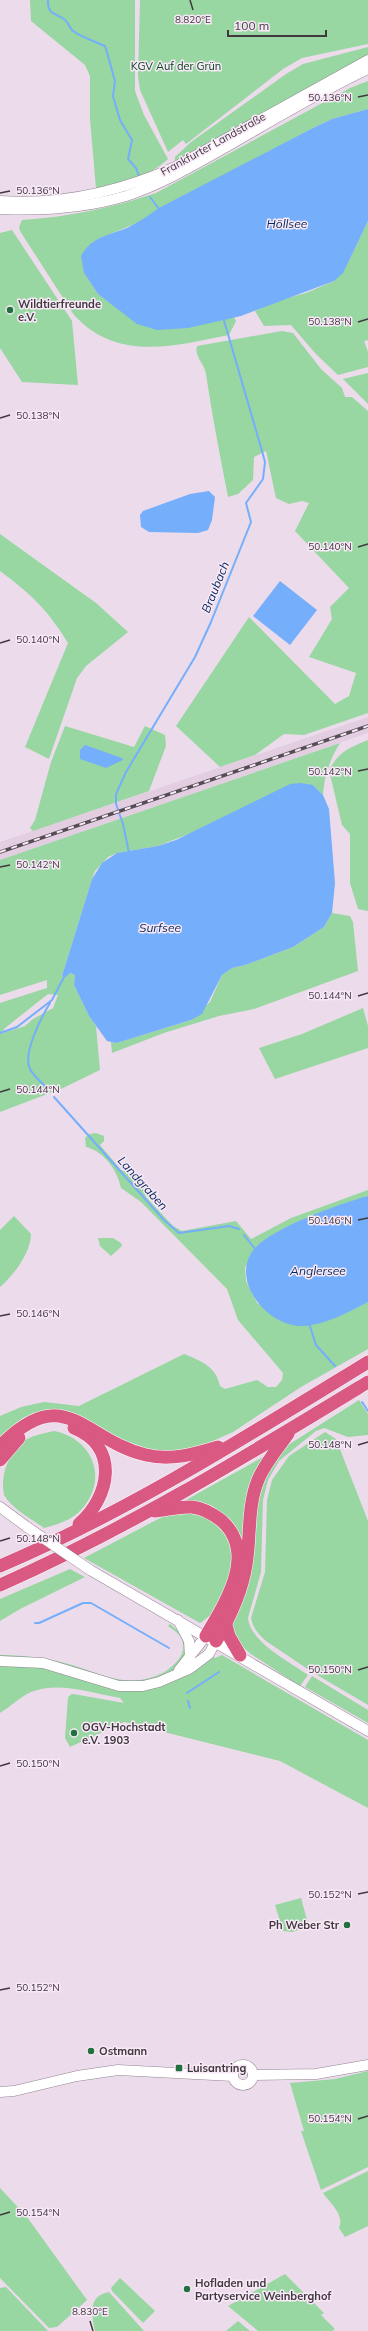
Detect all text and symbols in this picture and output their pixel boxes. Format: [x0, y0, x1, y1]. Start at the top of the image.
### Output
scale bar [228, 12, 326, 38]
text: 8.820°E [175, 13, 211, 26]
text: 100 m [234, 18, 269, 33]
park label: KGV Auf der Grün [131, 59, 221, 73]
text: 50.136°N [308, 91, 352, 104]
street label: Frankfurter Landstraße [158, 109, 268, 179]
text: 50.136°N [16, 184, 60, 197]
water label: Höllsee [267, 216, 308, 231]
place label: Wildtierfreunde e.V. [18, 297, 101, 324]
marker: Wildtierfreunde e.V. [5, 305, 15, 315]
text: 50.138°N [308, 315, 352, 328]
text: 50.138°N [16, 409, 60, 422]
text: 50.140°N [308, 540, 352, 553]
water label: Braubach [198, 559, 232, 615]
text: 50.140°N [16, 633, 60, 646]
text: 50.142°N [308, 765, 352, 778]
text: 50.142°N [16, 858, 60, 871]
water label: Surfsee [139, 920, 182, 935]
text: 50.144°N [308, 989, 352, 1002]
text: 50.144°N [16, 1083, 60, 1096]
water label: Landgraben [115, 1153, 171, 1213]
text: 50.146°N [308, 1214, 352, 1227]
water label: Anglersee [289, 1263, 346, 1278]
text: 50.146°N [16, 1307, 60, 1320]
text: 50.148°N [308, 1438, 352, 1451]
text: 50.148°N [16, 1532, 60, 1545]
text: 50.150°N [308, 1663, 352, 1676]
place label: OGV-Hochstadt e.V. 1903 [82, 1720, 166, 1747]
marker: OGV-Hochstadt e.V. 1903 [69, 1728, 79, 1738]
text: 50.150°N [16, 1757, 60, 1770]
text: 50.152°N [308, 1888, 352, 1901]
place label: Ph Weber Str [269, 1918, 340, 1932]
marker: Ph Weber Str [342, 1920, 352, 1930]
text: 50.152°N [16, 1981, 60, 1994]
place label: Ostmann [99, 2044, 147, 2058]
marker: Ostmann [86, 2046, 96, 2056]
place label: Luisantring [187, 2061, 246, 2075]
marker: Luisantring [174, 2063, 184, 2073]
text: 50.154°N [308, 2112, 352, 2125]
text: 50.154°N [16, 2206, 60, 2219]
place label: Hofladen und Partyservice Weinberghof [195, 2276, 332, 2303]
marker: Hofladen und Partyservice Weinberghof [182, 2284, 192, 2294]
text: 8.830°E [72, 2305, 108, 2318]

